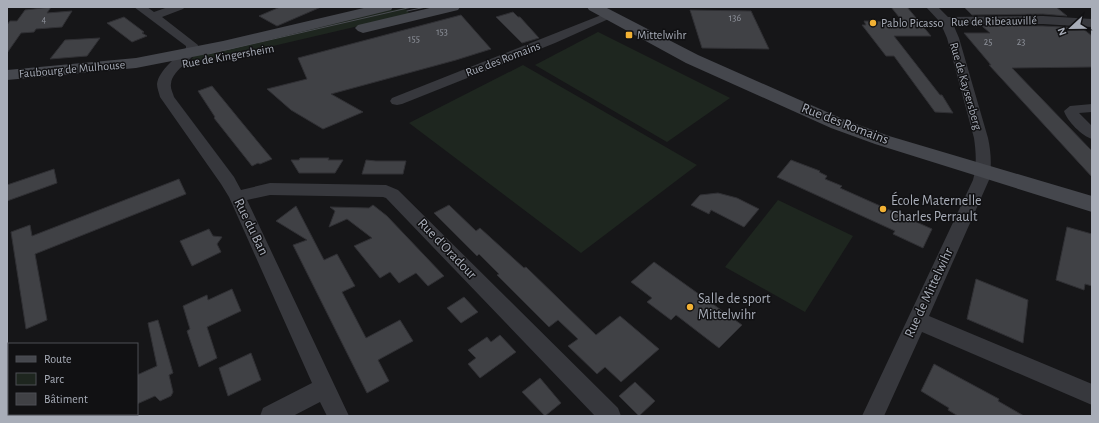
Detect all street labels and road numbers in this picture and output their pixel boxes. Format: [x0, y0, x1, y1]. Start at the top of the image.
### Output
street label: Rue de Ribeauvillé [951, 14, 1037, 28]
street label: Rue des Romains [464, 39, 542, 79]
street label: Rue de Kaysersberg [947, 41, 984, 132]
street label: Rue de Kingersheim [181, 42, 275, 70]
street label: Faubourg de Mulhouse [18, 58, 126, 80]
street label: Rue des Romains [800, 101, 890, 147]
street label: Rue du Ban [231, 196, 271, 258]
street label: Rue d'Oradour [415, 216, 479, 282]
street label: Rue de Mittelwihr [902, 246, 956, 340]

